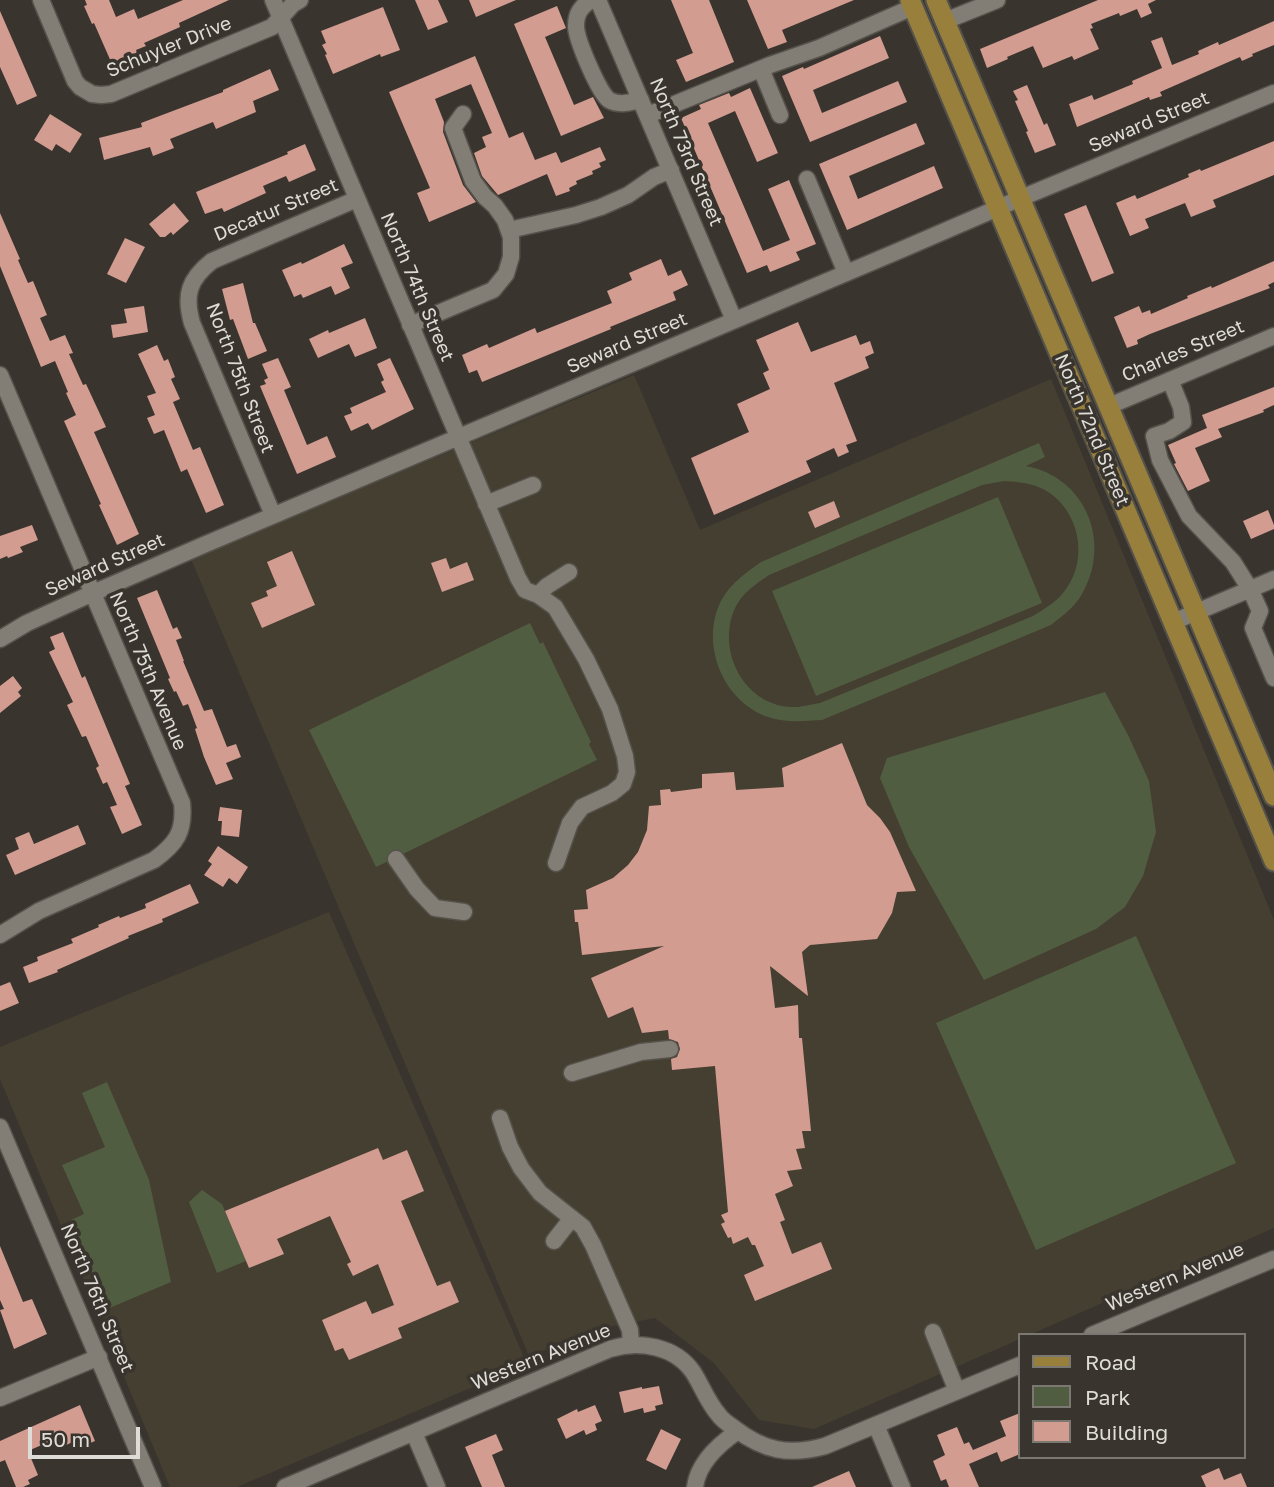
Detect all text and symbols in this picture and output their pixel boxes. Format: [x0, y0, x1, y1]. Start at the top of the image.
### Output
street label: Schuyler Drive [103, 12, 235, 82]
street label: North 73rd Street [644, 74, 728, 230]
street label: Seward Street [1085, 86, 1213, 158]
street label: Decatur Street [210, 174, 342, 246]
street label: North 74th Street [375, 209, 459, 365]
street label: North 75th Street [201, 300, 279, 456]
street label: Seward Street [563, 307, 691, 379]
street label: Charles Street [1118, 315, 1248, 387]
street label: North 72nd Street [1050, 350, 1134, 510]
street label: Seward Street [42, 528, 168, 602]
street label: North 75th Avenue [104, 588, 192, 754]
street label: North 76th Street [55, 1220, 139, 1376]
street label: Western Avenue [1102, 1238, 1248, 1316]
street label: Western Avenue [468, 1319, 614, 1395]
legend [1018, 1333, 1246, 1459]
text: Road [1085, 1349, 1136, 1375]
text: Park [1085, 1384, 1130, 1410]
scale bar [32, 1414, 144, 1458]
text: Building [1085, 1419, 1168, 1445]
text: 50 m [41, 1426, 90, 1452]

